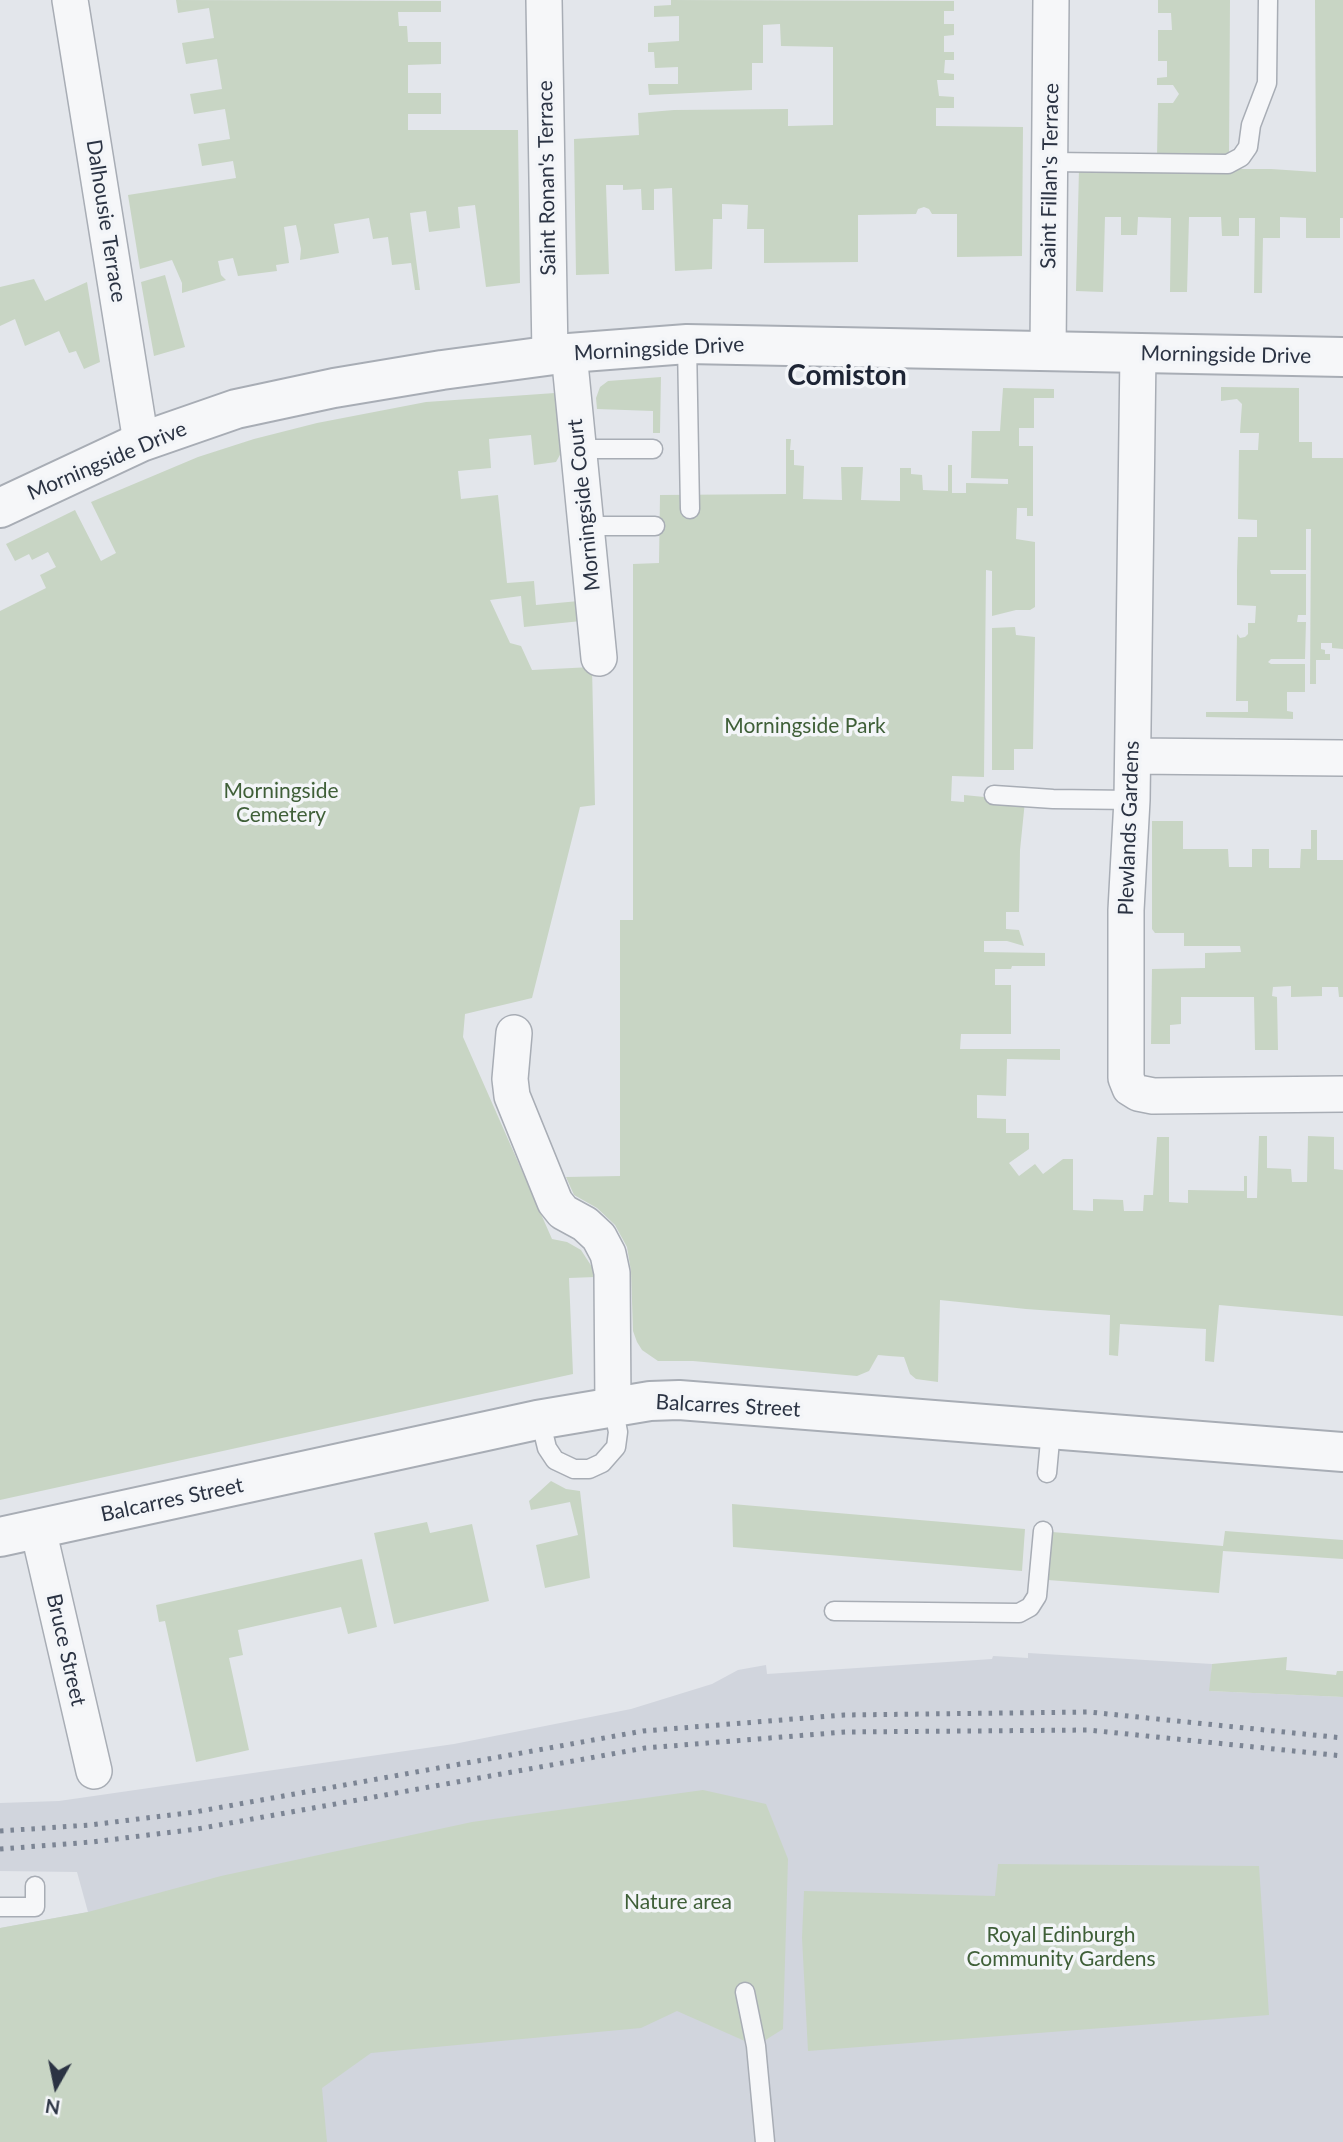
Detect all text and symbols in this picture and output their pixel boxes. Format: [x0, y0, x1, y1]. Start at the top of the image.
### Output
street label: Saint Ronan's Terrace [533, 80, 561, 276]
street label: Saint Fillan's Terrace [1036, 83, 1064, 269]
street label: Dalhousie Terrace [81, 138, 131, 304]
street label: Morningside Drive [573, 332, 745, 366]
street label: Morningside Drive [1141, 341, 1311, 369]
district label: Comiston [787, 359, 907, 393]
street label: Morningside Drive [24, 416, 190, 506]
street label: Morningside Court [562, 418, 606, 592]
park label: Morningside Park [724, 713, 886, 739]
street label: Plewlands Gardens [1113, 740, 1145, 916]
park label: Morningside Cemetery [223, 778, 339, 828]
street label: Balcarres Street [655, 1390, 801, 1422]
street label: Balcarres Street [98, 1473, 246, 1527]
street label: Bruce Street [41, 1591, 91, 1709]
park label: Nature area [624, 1889, 732, 1915]
park label: Royal Edinburgh Community Gardens [966, 1922, 1156, 1972]
north arrow [21, 2051, 91, 2121]
text: N [44, 2095, 62, 2120]

